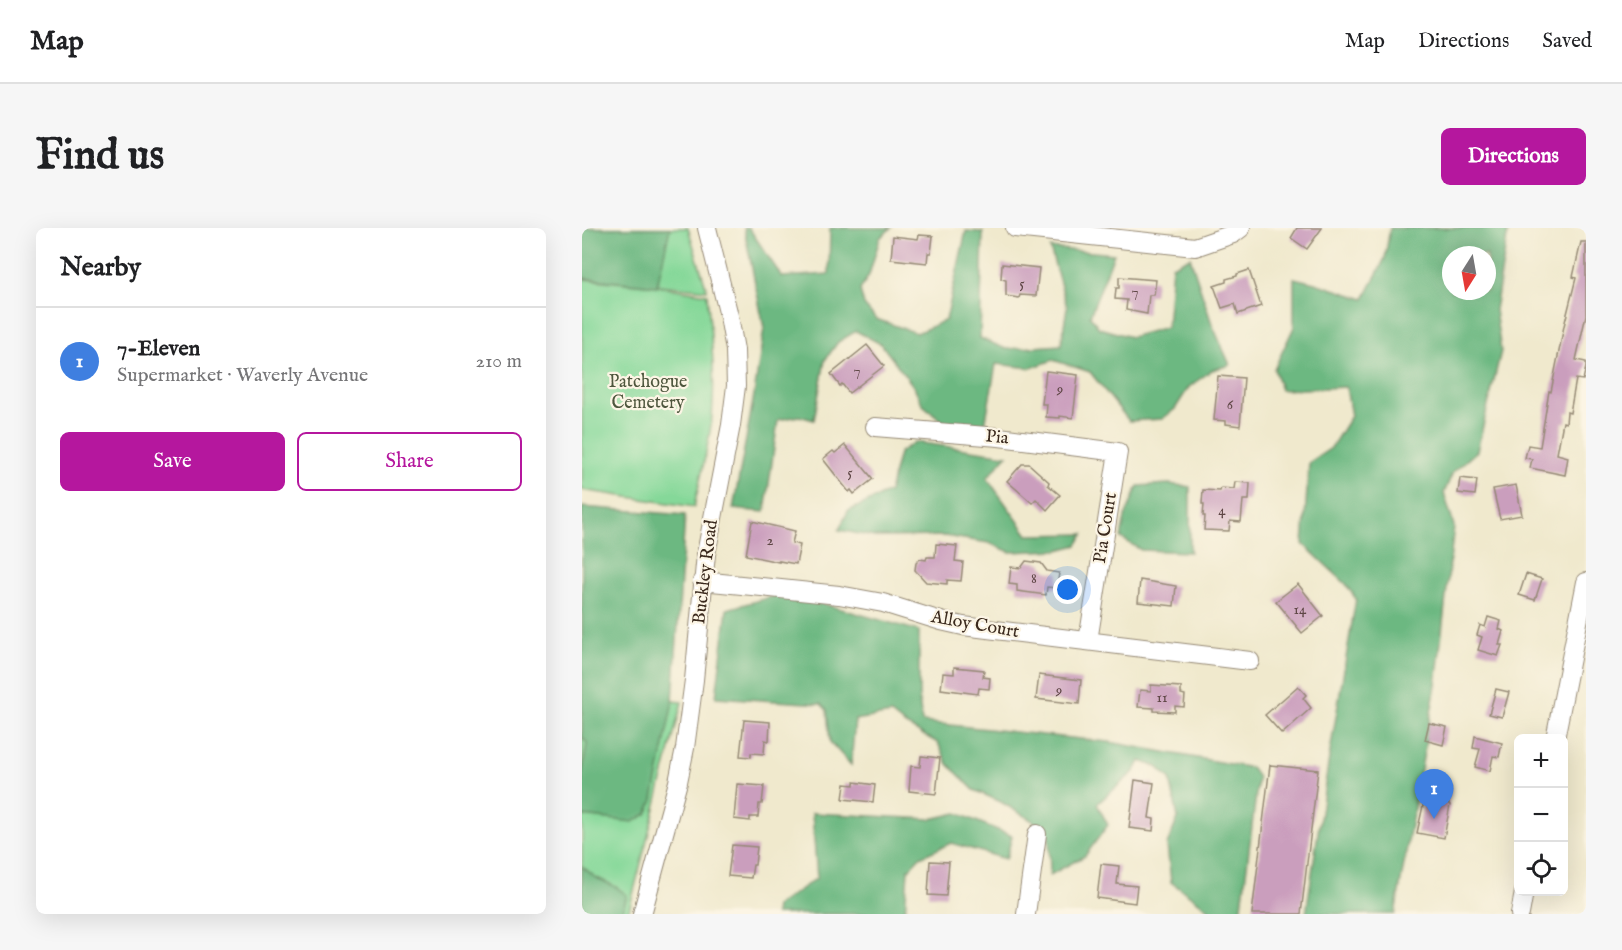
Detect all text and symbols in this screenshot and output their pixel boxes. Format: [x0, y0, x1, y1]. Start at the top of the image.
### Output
text: Map [30, 24, 84, 59]
text: Map [1345, 28, 1385, 55]
text: Directions [1418, 28, 1509, 55]
text: Saved [1542, 28, 1592, 55]
button: Directions [1441, 128, 1586, 185]
text: Find us [36, 130, 164, 183]
north arrow [1442, 246, 1496, 300]
text: Nearby [60, 251, 141, 284]
house number: 5 [1019, 274, 1025, 293]
house number: 7 [1131, 282, 1139, 301]
text: 7-Eleven [117, 335, 200, 363]
text: 1 [76, 349, 83, 374]
text: 210 m [476, 349, 522, 374]
house number: 7 [853, 361, 861, 380]
text: Supermarket · Waverly Avenue [117, 363, 368, 388]
park label: Patchogue Cemetery [609, 371, 687, 415]
house number: 9 [1056, 380, 1063, 399]
house number: 6 [1227, 395, 1234, 414]
street label: Pia [984, 425, 1010, 451]
button: Save [60, 432, 285, 491]
button: Share [297, 432, 522, 491]
house number: 5 [847, 463, 853, 482]
street label: Pia Court [1089, 491, 1123, 565]
house number: 4 [1218, 501, 1226, 520]
street label: Buckley Road [688, 518, 724, 626]
house number: 2 [766, 531, 774, 550]
house number: 8 [1031, 569, 1037, 588]
your location [1053, 575, 1082, 604]
house number: 14 [1294, 600, 1307, 619]
street label: Alloy Court [928, 606, 1021, 644]
house number: 9 [1055, 681, 1062, 700]
house number: 11 [1156, 688, 1168, 707]
map controls [1514, 734, 1568, 896]
button: + [1514, 734, 1568, 788]
pin: 1 [1414, 770, 1454, 819]
button: − [1514, 788, 1568, 842]
button: locate [1514, 842, 1568, 896]

